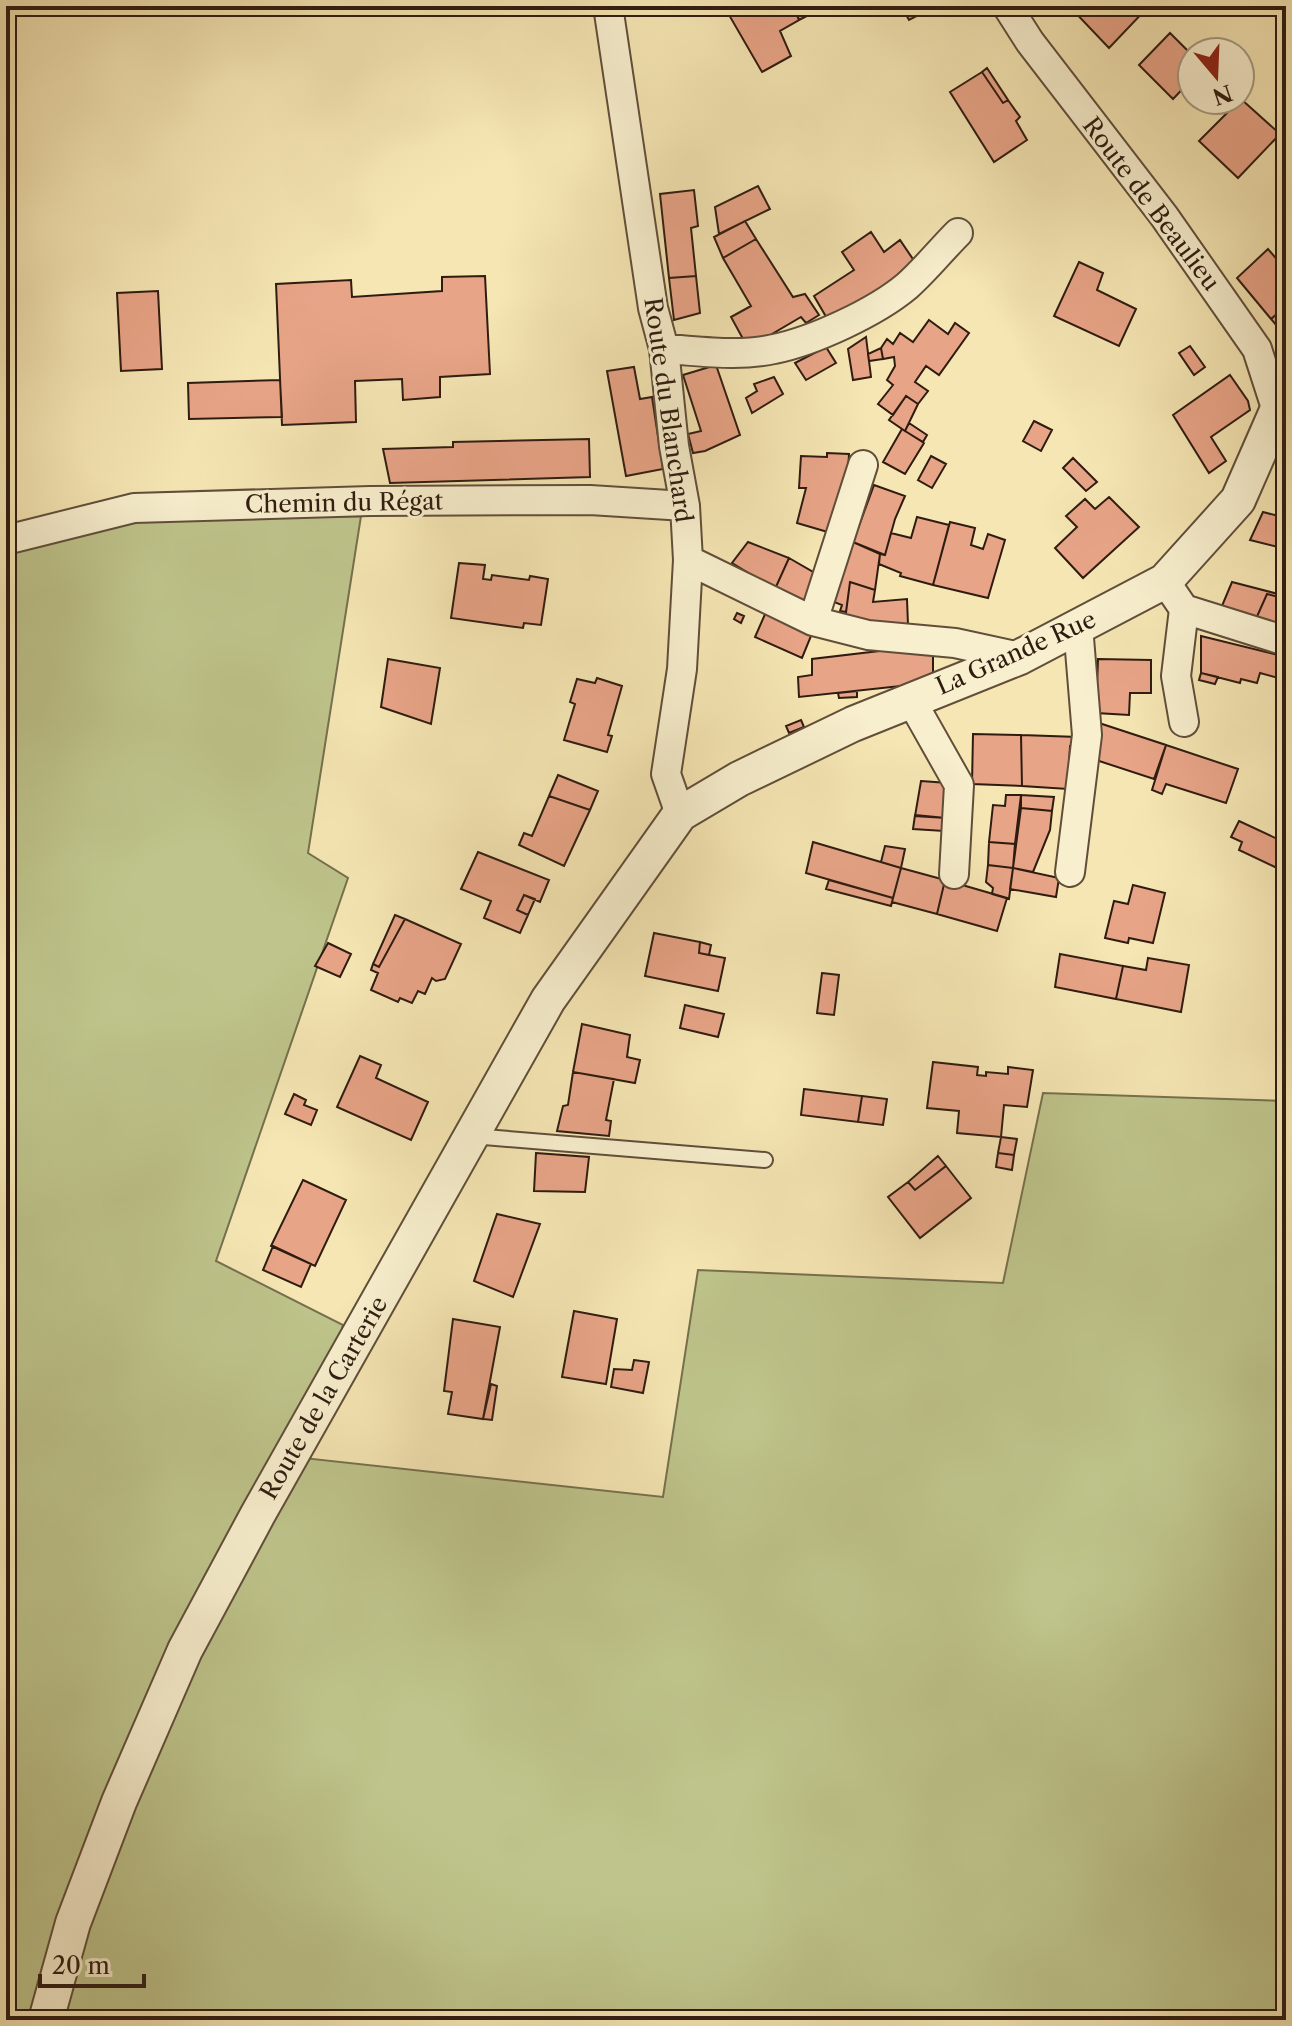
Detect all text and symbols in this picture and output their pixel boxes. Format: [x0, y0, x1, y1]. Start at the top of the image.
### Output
north arrow [1176, 36, 1256, 116]
text: N [1209, 79, 1236, 110]
street label: Route de Beaulieu [1077, 111, 1226, 296]
street label: Route du Blanchard [638, 295, 699, 525]
street label: Chemin du Régat [245, 486, 444, 519]
street label: La Grande Rue [931, 604, 1100, 701]
street label: Route de la Carterie [254, 1291, 394, 1504]
scale bar [40, 1938, 144, 1988]
text: 20 m [52, 1951, 110, 1980]

